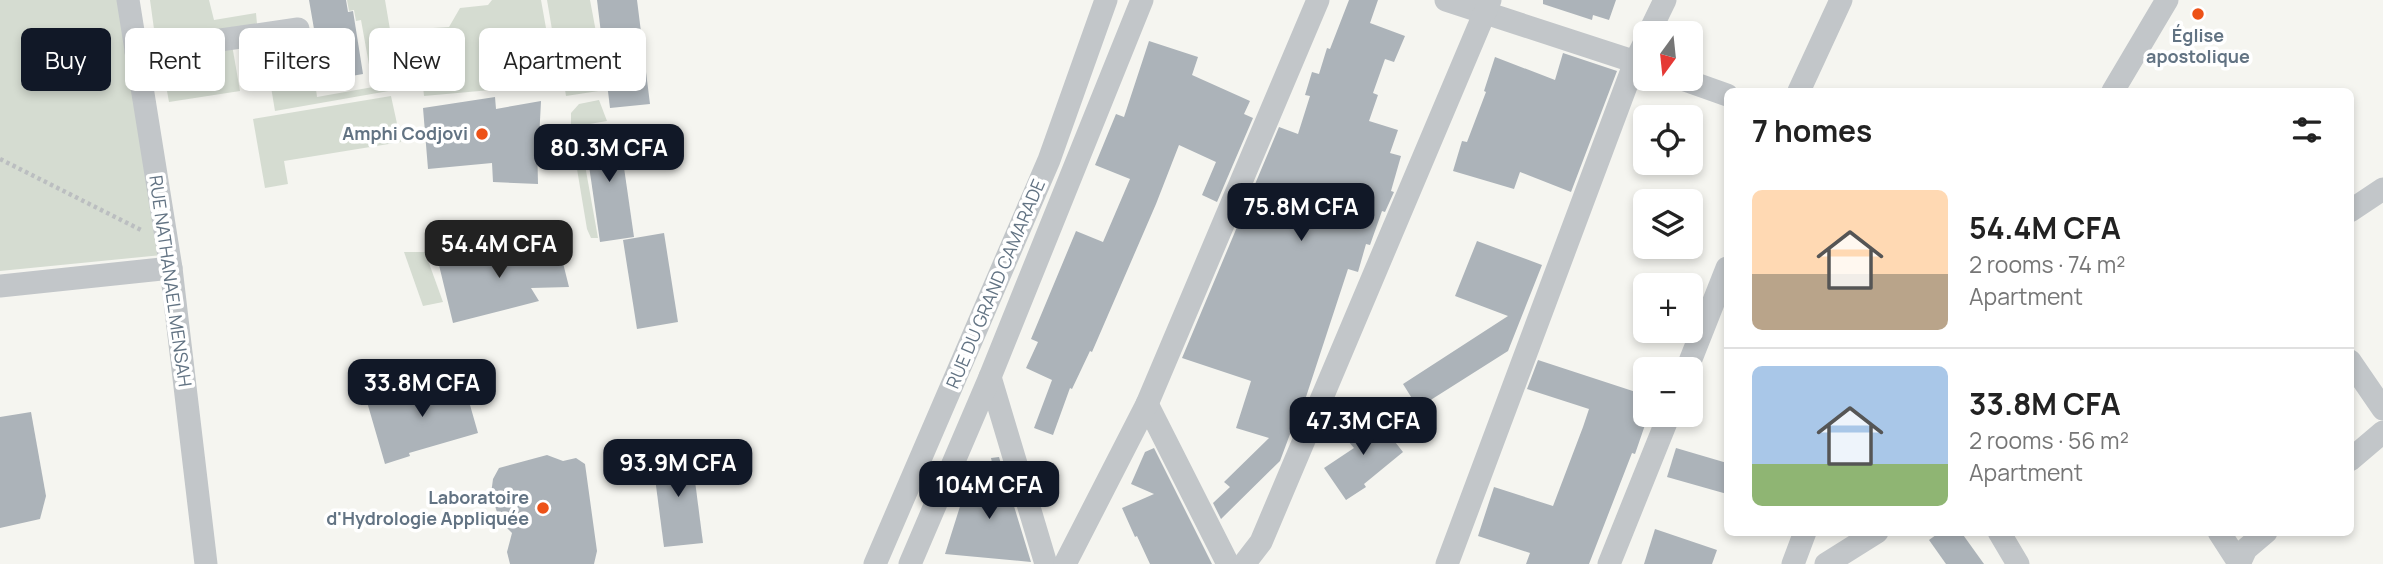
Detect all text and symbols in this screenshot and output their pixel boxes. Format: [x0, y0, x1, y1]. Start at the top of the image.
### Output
marker: Église apostolique [2190, 6, 2206, 22]
north arrow [1633, 21, 1703, 91]
map controls [1633, 21, 1703, 427]
place label: Église apostolique [2146, 23, 2250, 68]
chip: Buy [21, 28, 111, 91]
chip: Rent [125, 28, 225, 91]
chip: Filters [239, 28, 355, 91]
chip: New [369, 28, 465, 91]
chip: Apartment [479, 28, 646, 91]
button: locate [1633, 105, 1703, 175]
text: 7 homes [1752, 110, 1872, 151]
icon: filters [2288, 111, 2326, 149]
place label: Amphi Codjovi [342, 121, 468, 145]
pin: 80.3M CFA [529, 124, 689, 184]
marker: Amphi Codjovi [474, 126, 490, 142]
text: 80.3M CFA [550, 131, 668, 163]
street label: RUE NATHANAEL MENSAH [144, 174, 198, 388]
street label: RUE DU GRAND CAMARADE [940, 175, 1050, 392]
pin: 75.8M CFA [1221, 184, 1381, 243]
button: layers [1633, 189, 1703, 259]
text: 75.8M CFA [1243, 190, 1359, 222]
text: 54.4M CFA [1969, 207, 2121, 248]
icon: home [1808, 218, 1892, 302]
pin: 54.4M CFA [419, 220, 579, 280]
text: 54.4M CFA [441, 227, 557, 259]
text: 2 rooms · 74 m² [1969, 248, 2125, 280]
button: + [1633, 273, 1703, 343]
text: Apartment [1969, 280, 2083, 312]
button: − [1633, 357, 1703, 427]
pin: 33.8M CFA [342, 360, 502, 419]
text: 33.8M CFA [364, 366, 480, 398]
text: 33.8M CFA [1969, 383, 2121, 424]
icon: home [1808, 394, 1892, 478]
pin: 47.3M CFA [1283, 398, 1443, 457]
text: 47.3M CFA [1306, 404, 1420, 436]
text: 2 rooms · 56 m² [1969, 424, 2129, 456]
pin: 93.9M CFA [598, 440, 758, 499]
text: 93.9M CFA [619, 446, 737, 478]
text: Apartment [1969, 456, 2083, 488]
pin: 104M CFA [917, 462, 1061, 521]
text: 104M CFA [935, 468, 1043, 500]
place label: Laboratoire d'Hydrologie Appliquée [326, 485, 529, 530]
marker: Laboratoire d'Hydrologie Appliquée [535, 500, 551, 516]

